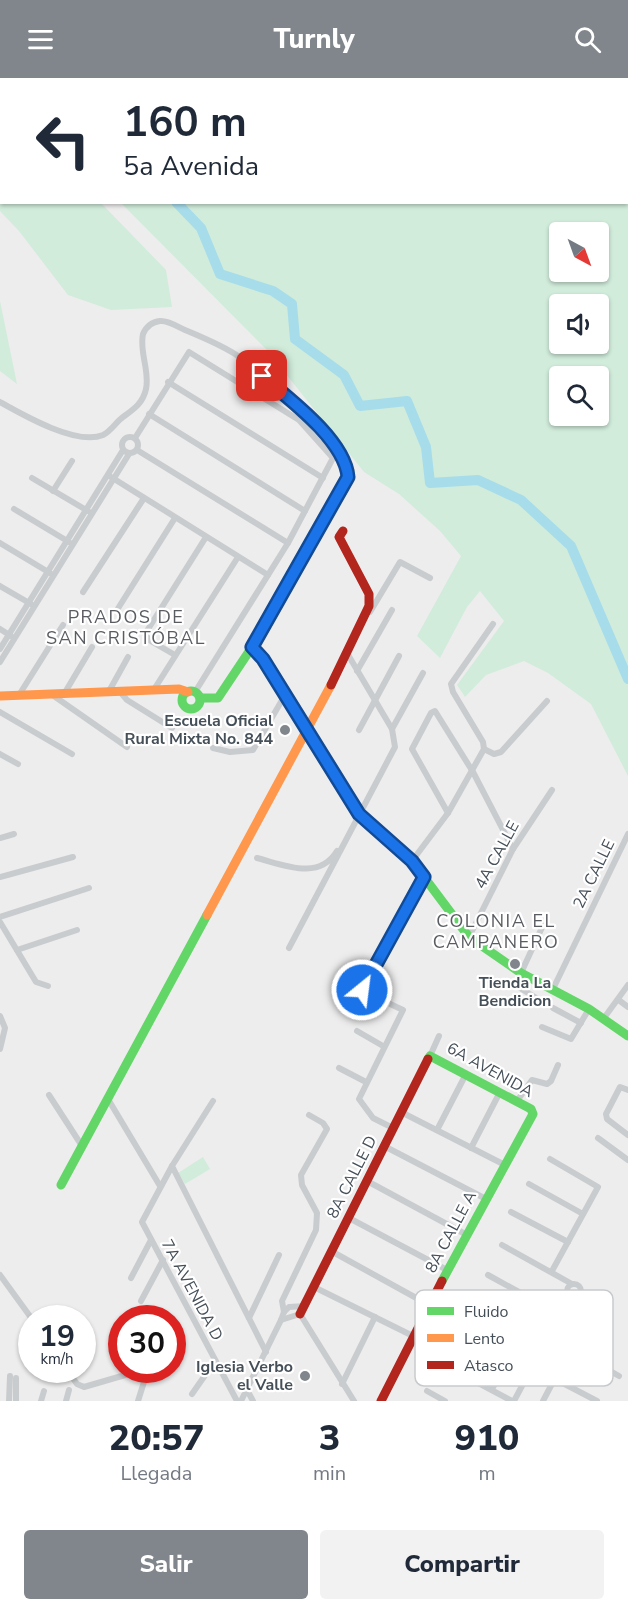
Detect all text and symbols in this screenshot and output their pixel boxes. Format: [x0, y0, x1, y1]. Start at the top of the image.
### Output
text: Turnly [273, 21, 355, 58]
icon: menu [24, 23, 57, 56]
icon: search [571, 23, 604, 56]
text: 160 m [123, 94, 247, 151]
icon: left [24, 102, 102, 180]
text: 5a Avenida [123, 148, 259, 185]
north arrow [549, 222, 609, 282]
map controls [549, 222, 609, 426]
button: sound [549, 294, 609, 354]
pin [236, 350, 287, 401]
icon: arrive [245, 359, 278, 392]
button: search [549, 366, 609, 426]
district label: PRADOS DE SAN CRISTÓBAL [46, 605, 206, 650]
place label: Escuela Oficial Rural Mixta No. 844 [124, 710, 273, 750]
marker: Escuela Oficial Rural Mixta No. 844 [278, 723, 292, 737]
street label: 4A CALLE [469, 817, 525, 893]
street label: 2A CALLE [568, 836, 620, 912]
district label: COLONIA EL CAMPANERO [433, 909, 559, 954]
marker: Tienda La Bendicion [508, 957, 522, 971]
position arrow [330, 958, 394, 1022]
place label: Tienda La Bendicion [479, 972, 551, 1012]
street label: 6A AVENIDA [443, 1037, 538, 1103]
street label: 8A CALLE D [322, 1132, 382, 1222]
street label: 8A CALLE A [420, 1187, 482, 1277]
street label: 7A AVENIDA D [156, 1235, 228, 1345]
legend [415, 1290, 613, 1386]
text: Fluido [464, 1301, 509, 1323]
speed limit sign: 30 [108, 1305, 186, 1383]
text: 19 [39, 1316, 75, 1357]
text: Lento [464, 1328, 505, 1350]
text: km/h [40, 1349, 74, 1369]
text: Atasco [464, 1355, 513, 1377]
place label: Iglesia Verbo el Valle [196, 1356, 293, 1396]
marker: Iglesia Verbo el Valle [298, 1369, 312, 1383]
text: 20:57 [109, 1414, 204, 1463]
text: 3 [319, 1414, 340, 1463]
text: 910 [455, 1414, 519, 1463]
text: Llegada [120, 1460, 192, 1487]
text: min [313, 1460, 346, 1487]
text: m [478, 1460, 496, 1487]
button: Salir [24, 1530, 308, 1599]
button: Compartir [320, 1530, 604, 1599]

